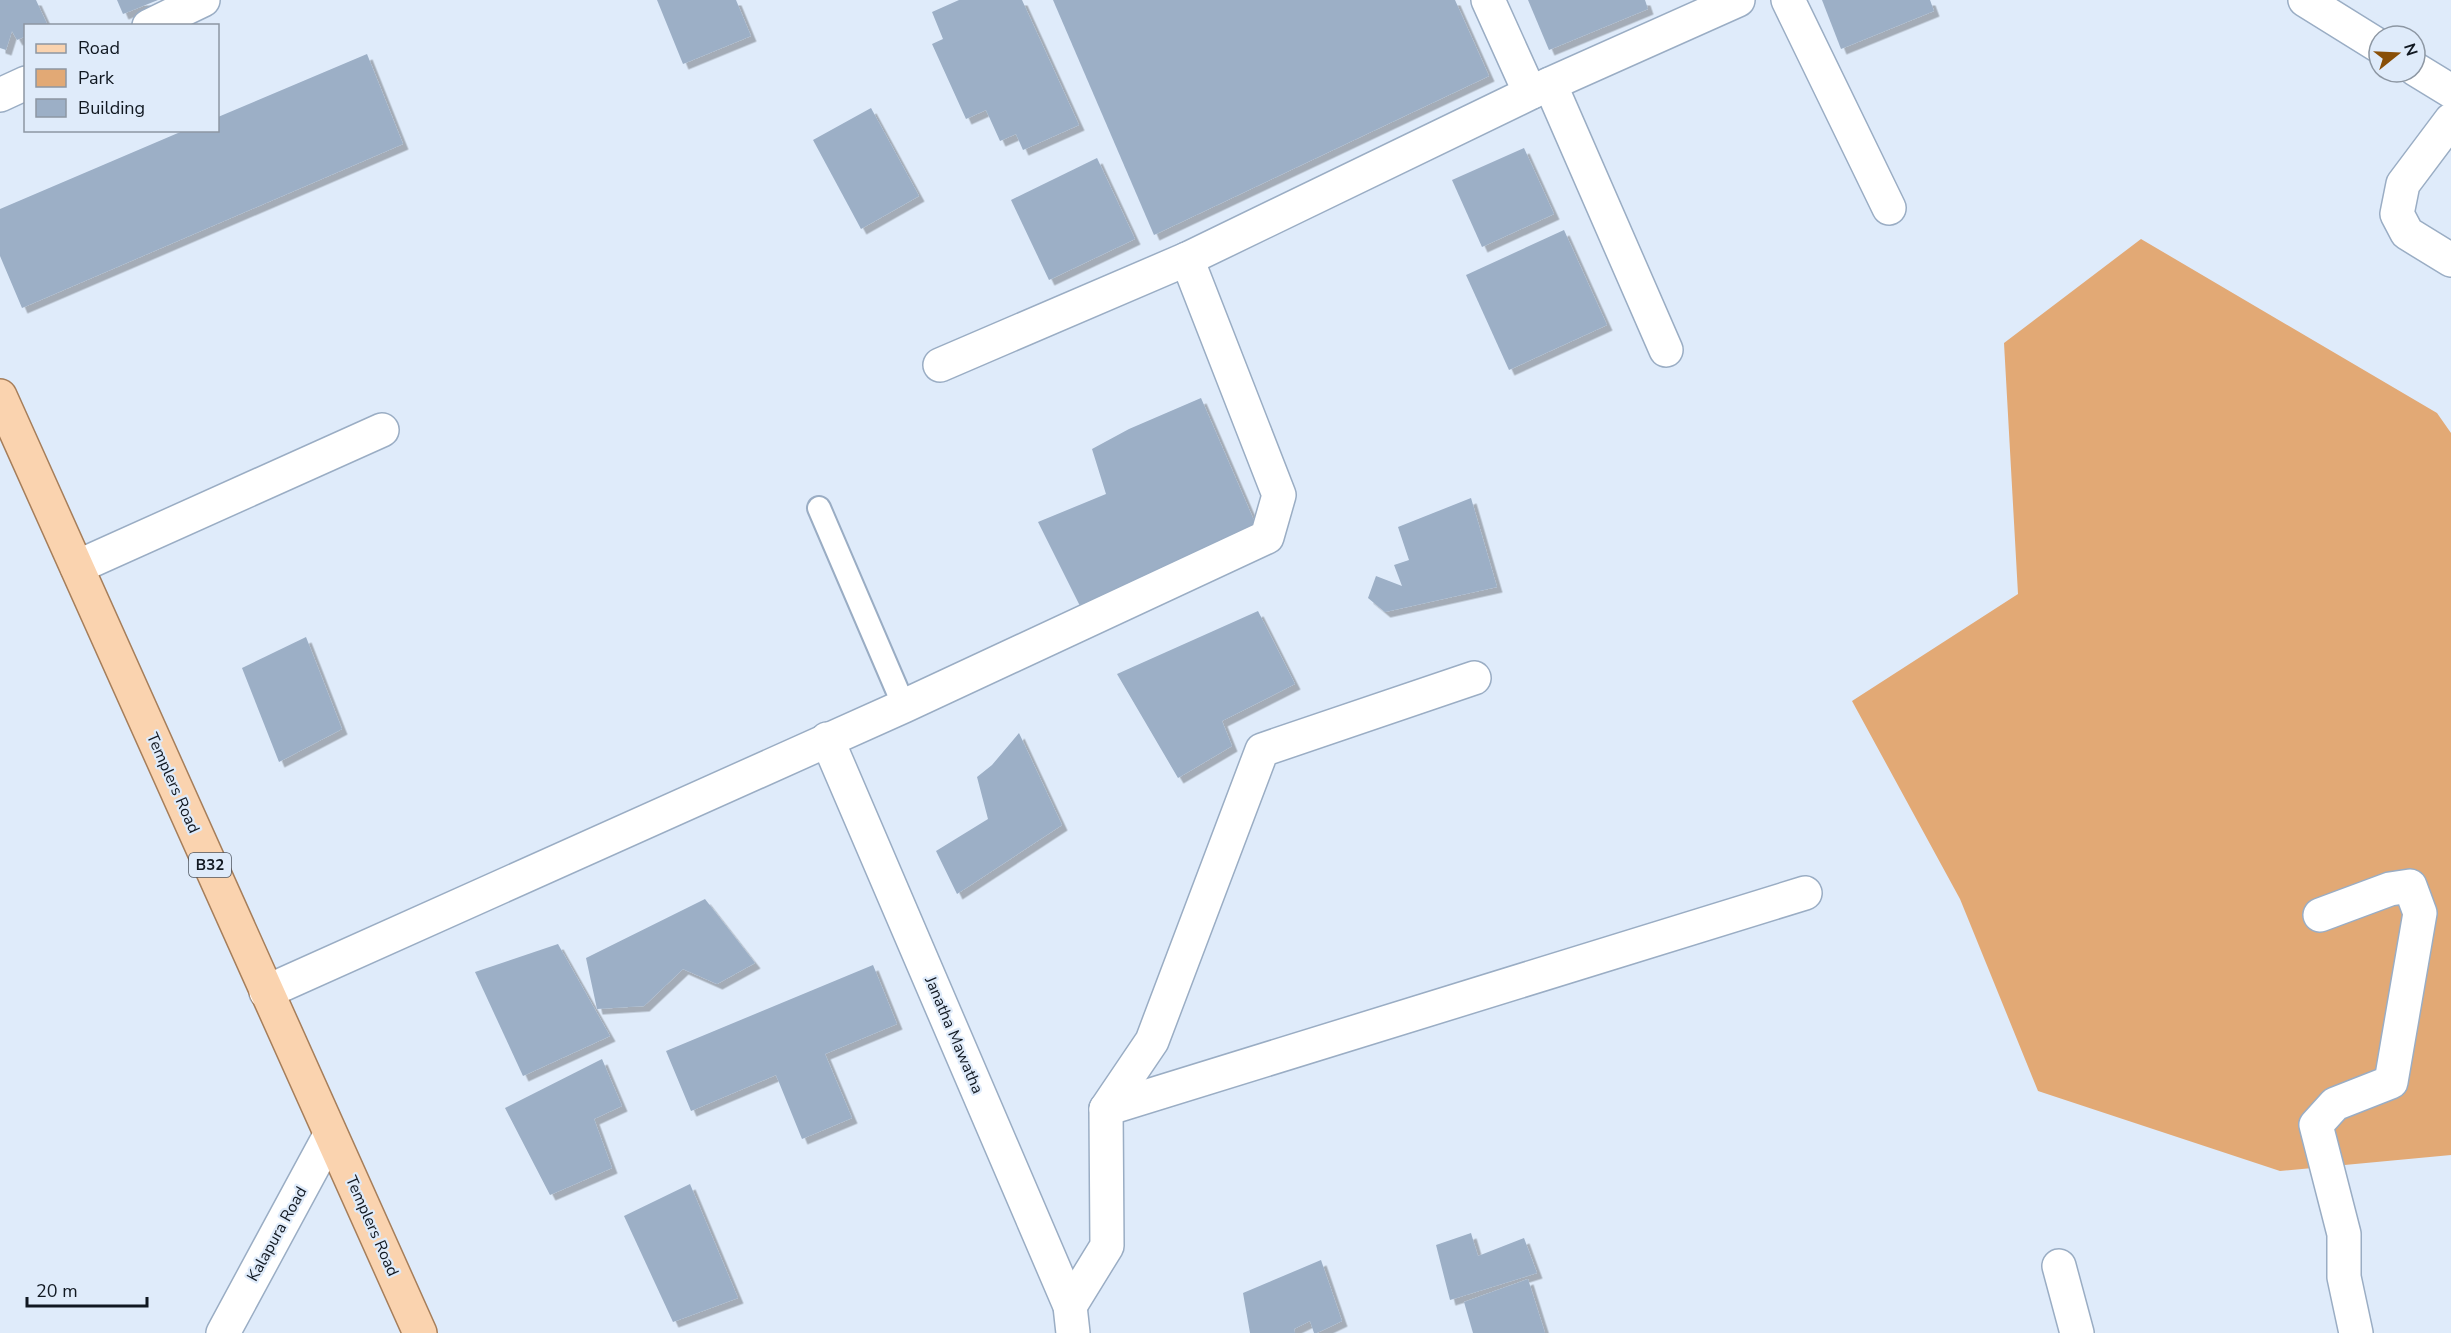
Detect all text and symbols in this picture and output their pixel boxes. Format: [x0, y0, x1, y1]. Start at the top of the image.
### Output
legend [24, 24, 219, 132]
north arrow [2367, 24, 2427, 84]
text: Road [78, 36, 120, 60]
text: N [2398, 41, 2423, 59]
text: Park [78, 66, 115, 90]
text: Building [78, 96, 145, 120]
street label: Templers Road [141, 729, 205, 837]
road number: B32 [189, 853, 231, 877]
street label: Janatha Mawatha [919, 972, 989, 1097]
street label: Templers Road [340, 1172, 404, 1280]
street label: Kalapura Road [242, 1183, 312, 1285]
scale bar [27, 1270, 147, 1308]
text: 20 m [36, 1279, 78, 1303]

